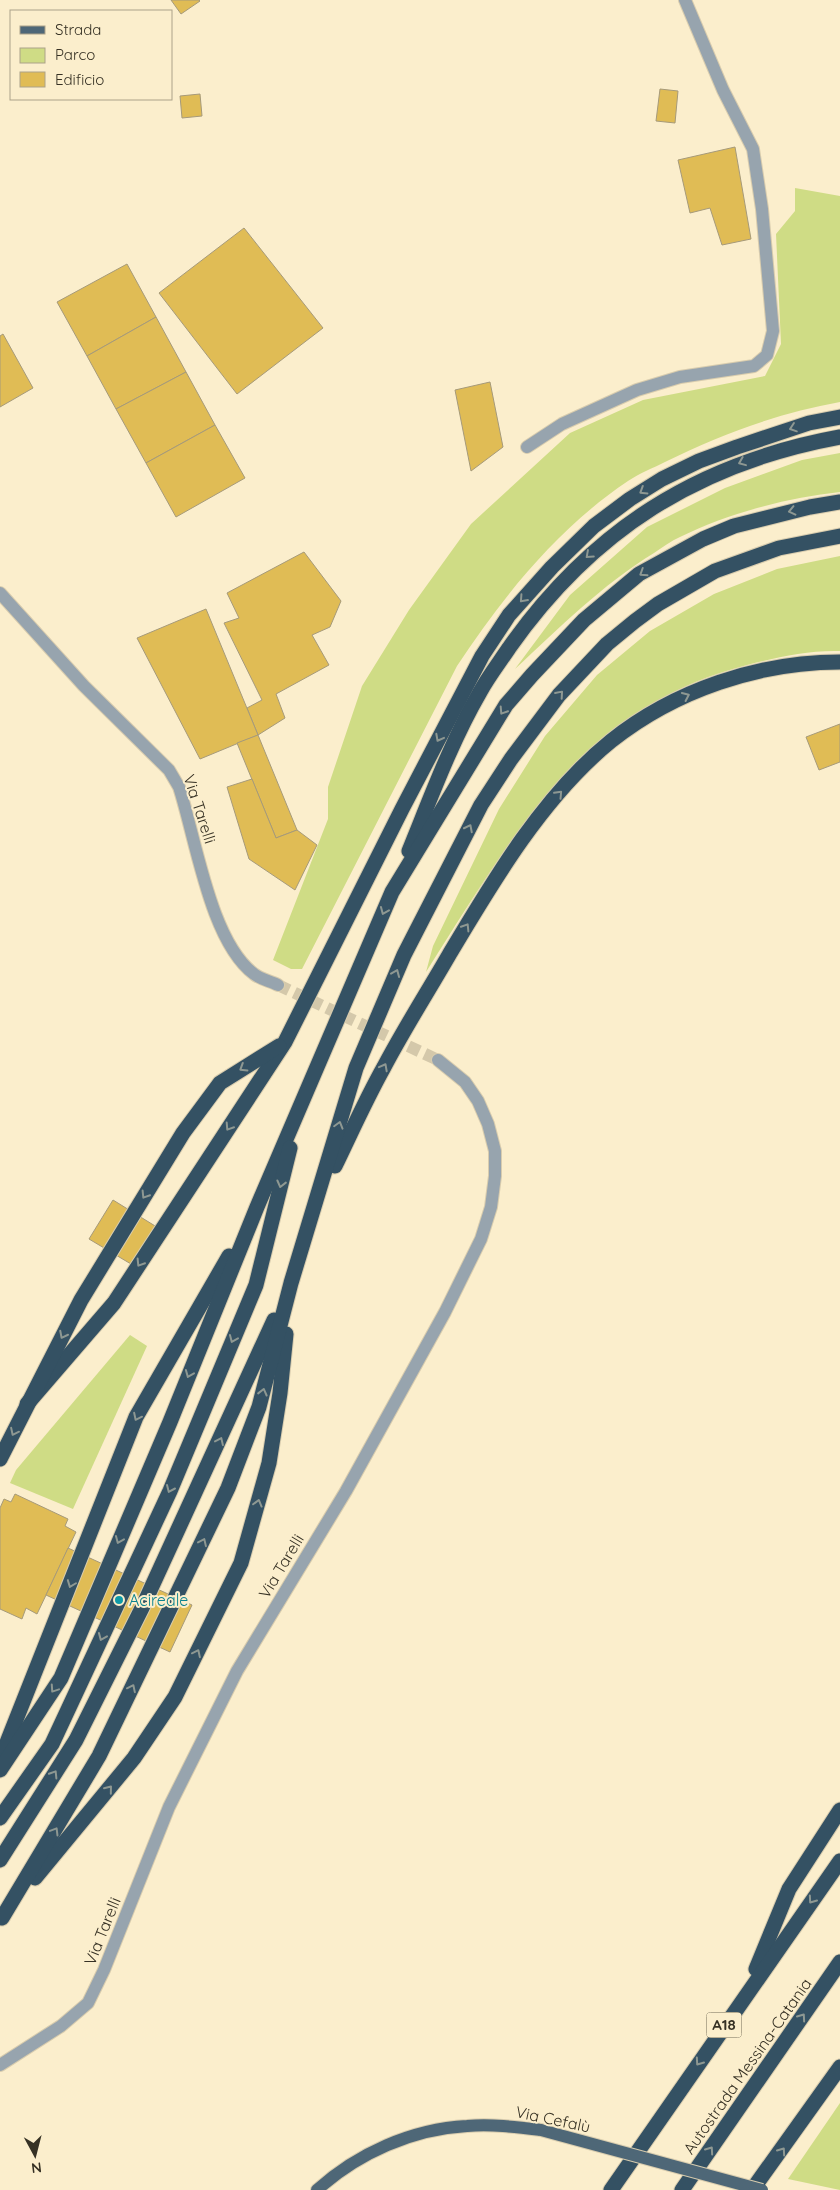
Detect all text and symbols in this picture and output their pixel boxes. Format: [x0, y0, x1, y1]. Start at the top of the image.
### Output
legend [10, 10, 172, 100]
text: Strada [55, 20, 101, 39]
text: Parco [55, 45, 95, 64]
text: Edificio [55, 70, 104, 89]
one-way arrow [789, 422, 797, 432]
one-way arrow [738, 456, 747, 467]
one-way arrow [640, 485, 649, 494]
one-way arrow [788, 505, 797, 516]
one-way arrow [586, 549, 595, 558]
one-way arrow [639, 566, 648, 576]
one-way arrow [520, 594, 529, 603]
one-way arrow [555, 691, 563, 700]
one-way arrow [681, 692, 690, 702]
one-way arrow [500, 705, 509, 715]
one-way arrow [435, 733, 445, 742]
street label: Via Tarelli [179, 772, 221, 846]
one-way arrow [553, 791, 562, 800]
one-way arrow [463, 824, 473, 833]
one-way arrow [380, 906, 391, 915]
one-way arrow [459, 924, 469, 933]
one-way arrow [390, 969, 400, 978]
one-way arrow [240, 1062, 249, 1072]
one-way arrow [377, 1064, 387, 1073]
one-way arrow [226, 1121, 235, 1131]
one-way arrow [334, 1122, 344, 1130]
one-way arrow [276, 1180, 287, 1189]
one-way arrow [142, 1190, 151, 1199]
one-way arrow [137, 1257, 146, 1267]
one-way arrow [59, 1330, 69, 1339]
one-way arrow [229, 1334, 240, 1343]
one-way arrow [185, 1370, 195, 1378]
one-way arrow [257, 1387, 268, 1396]
one-way arrow [133, 1411, 143, 1420]
one-way arrow [10, 1426, 20, 1435]
one-way arrow [213, 1437, 224, 1446]
one-way arrow [166, 1484, 177, 1493]
one-way arrow [252, 1499, 262, 1507]
street label: Via Tarelli [254, 1530, 308, 1602]
one-way arrow [115, 1535, 126, 1544]
one-way arrow [197, 1538, 207, 1547]
one-way arrow [67, 1579, 77, 1588]
place label: Acireale [129, 1590, 188, 1610]
marker: Acireale [113, 1594, 125, 1606]
one-way arrow [98, 1632, 109, 1641]
one-way arrow [191, 1649, 201, 1658]
one-way arrow [51, 1683, 60, 1693]
one-way arrow [126, 1685, 136, 1694]
one-way arrow [48, 1770, 57, 1780]
one-way arrow [103, 1785, 112, 1794]
one-way arrow [48, 1828, 58, 1837]
street label: Via Tarelli [79, 1894, 125, 1968]
one-way arrow [809, 1895, 818, 1904]
street label: Autostrada Messina-Catania [679, 1974, 815, 2158]
road number: A18 [706, 2012, 742, 2038]
one-way arrow [796, 2013, 805, 2023]
one-way arrow [695, 2057, 705, 2066]
street label: Via Cefalù [514, 2101, 592, 2137]
north arrow [10, 2130, 60, 2180]
one-way arrow [704, 2146, 713, 2156]
one-way arrow [776, 2147, 785, 2157]
text: N [30, 2158, 43, 2177]

